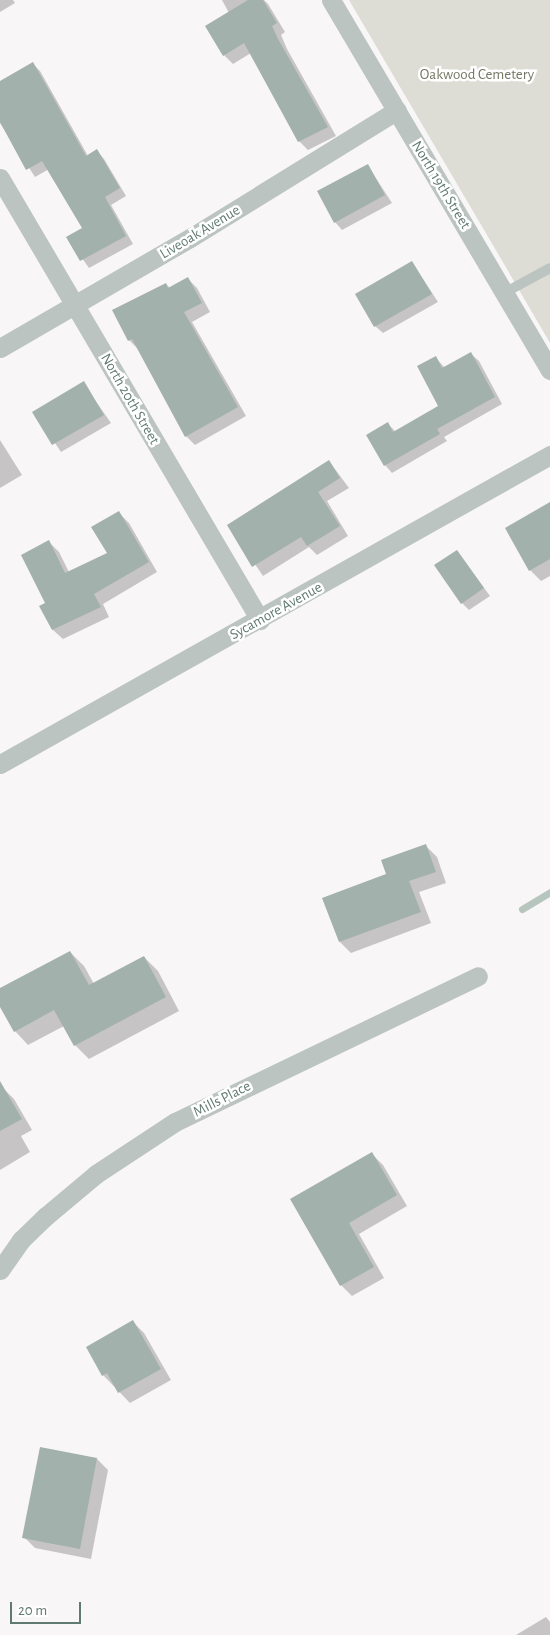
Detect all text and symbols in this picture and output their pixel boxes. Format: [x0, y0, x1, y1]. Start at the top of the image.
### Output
park label: Oakwood Cemetery [420, 66, 534, 84]
street label: North 19th Street [408, 138, 474, 232]
street label: Liveoak Avenue [157, 201, 243, 263]
street label: North 20th Street [97, 350, 163, 448]
street label: Sycamore Avenue [227, 578, 325, 644]
street label: Mills Place [190, 1077, 254, 1121]
scale bar [12, 1592, 84, 1624]
text: 20 m [18, 1603, 47, 1618]

